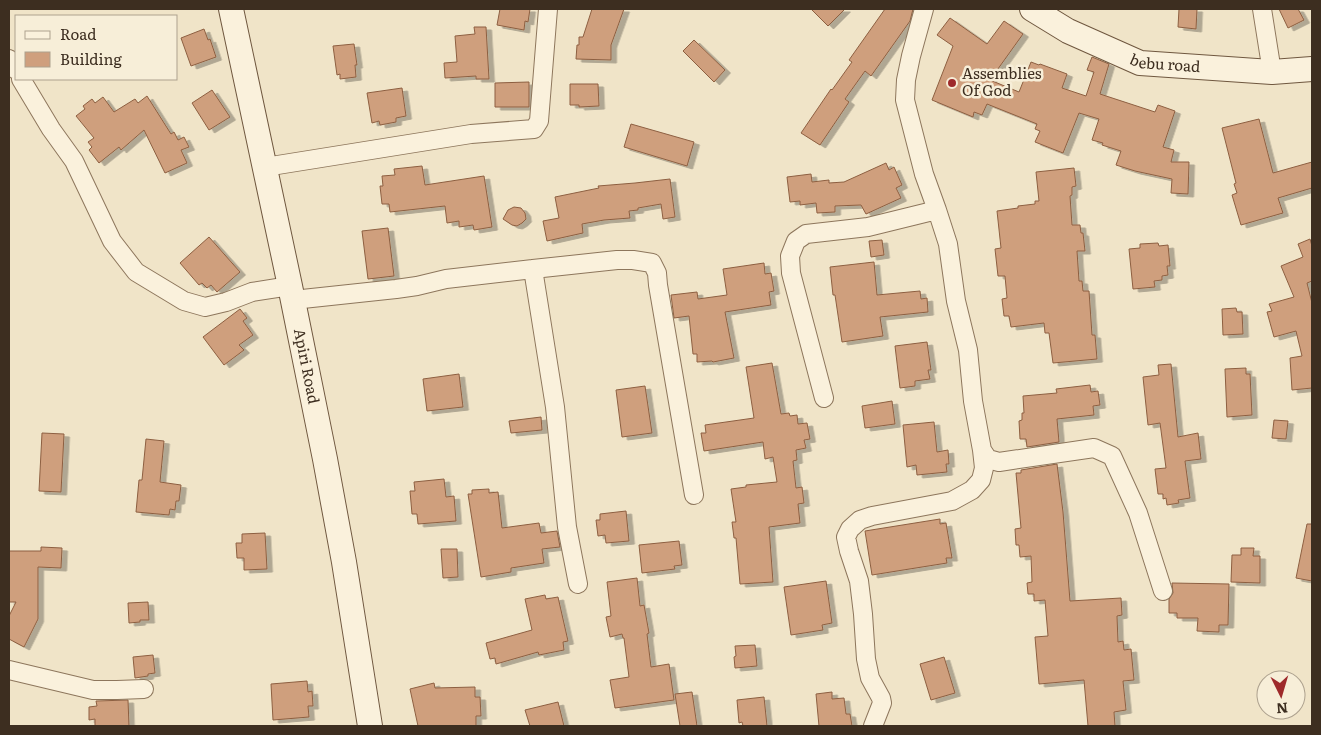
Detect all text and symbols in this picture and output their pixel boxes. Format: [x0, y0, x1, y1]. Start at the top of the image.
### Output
legend [15, 15, 178, 80]
text: Road [60, 22, 96, 45]
text: Building [60, 47, 122, 70]
street label: bebu road [1126, 47, 1201, 77]
place label: Assemblies Of God [962, 61, 1042, 101]
marker: Assemblies Of God [946, 77, 958, 89]
street label: Apiri Road [289, 326, 327, 406]
north arrow [1256, 670, 1306, 720]
text: N [1275, 698, 1289, 719]

